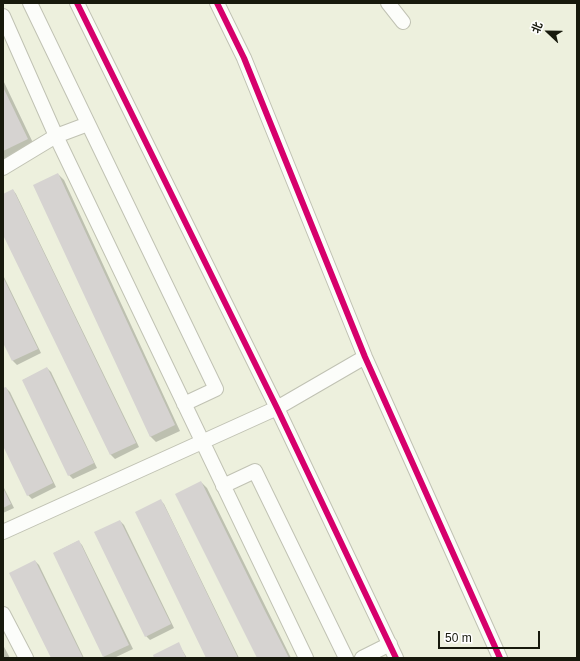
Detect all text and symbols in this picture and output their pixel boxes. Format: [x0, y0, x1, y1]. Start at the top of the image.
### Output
north arrow [528, 12, 568, 52]
text: 北 [529, 20, 544, 35]
scale bar [440, 623, 542, 649]
text: 50 m [445, 631, 472, 645]

